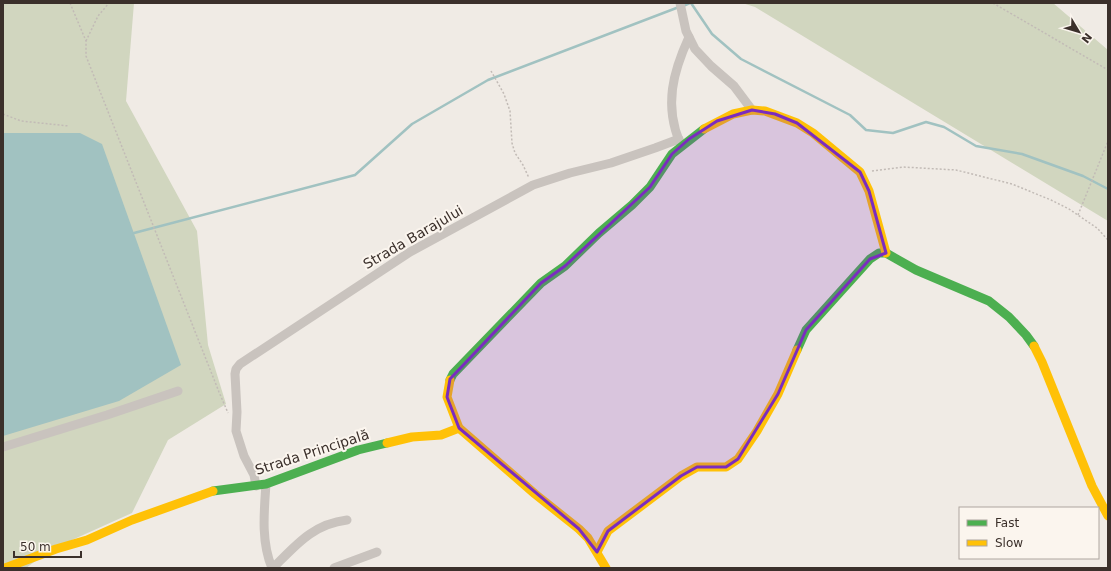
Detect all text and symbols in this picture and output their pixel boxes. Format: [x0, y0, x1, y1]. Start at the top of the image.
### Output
north arrow [1059, 12, 1099, 52]
text: N [1079, 30, 1094, 45]
street label: Strada Barajului [360, 202, 466, 272]
street label: Strada Principală [253, 426, 371, 478]
legend [959, 507, 1099, 559]
text: Fast [995, 516, 1019, 530]
scale bar [14, 533, 81, 559]
text: Slow [995, 536, 1023, 550]
text: 50 m [20, 540, 51, 554]

